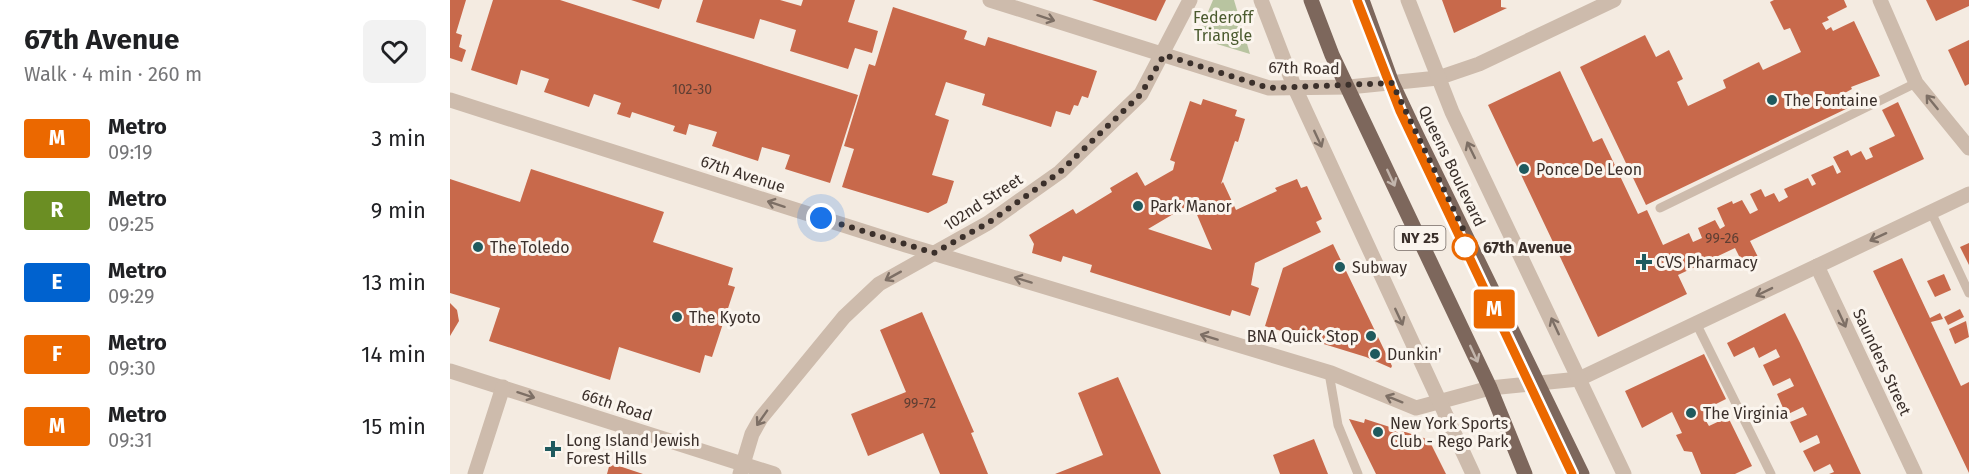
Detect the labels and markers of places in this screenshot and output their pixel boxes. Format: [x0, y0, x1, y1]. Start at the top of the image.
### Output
place label: The Fontaine [1784, 91, 1878, 110]
marker: The Fontaine [1765, 93, 1779, 107]
place label: Ponce De Leon [1536, 160, 1642, 179]
marker: Ponce De Leon [1517, 162, 1531, 176]
place label: Park Manor [1150, 197, 1233, 216]
marker: Park Manor [1131, 199, 1145, 213]
marker: 67th Avenue [1452, 234, 1478, 260]
place label: The Toledo [490, 238, 570, 257]
place label: 67th Avenue [1483, 238, 1572, 257]
marker: The Toledo [471, 240, 485, 254]
place label: CVS Pharmacy [1656, 253, 1758, 272]
marker: CVS Pharmacy [1637, 255, 1651, 269]
place label: Subway [1352, 258, 1407, 277]
marker: Subway [1333, 260, 1347, 274]
place label: The Kyoto [689, 308, 761, 327]
marker: The Kyoto [670, 310, 684, 324]
place label: BNA Quick Stop [1247, 327, 1359, 346]
marker: BNA Quick Stop [1364, 329, 1378, 343]
place label: Dunkin' [1387, 345, 1441, 364]
marker: Dunkin' [1368, 347, 1382, 361]
place label: The Virginia [1703, 404, 1788, 423]
marker: The Virginia [1684, 406, 1698, 420]
place label: New York Sports Club - Rego Park [1390, 414, 1509, 451]
marker: New York Sports Club - Rego Park [1371, 425, 1385, 439]
place label: Long Island Jewish Forest Hills [566, 431, 700, 468]
marker: Long Island Jewish Forest Hills [544, 440, 562, 458]

